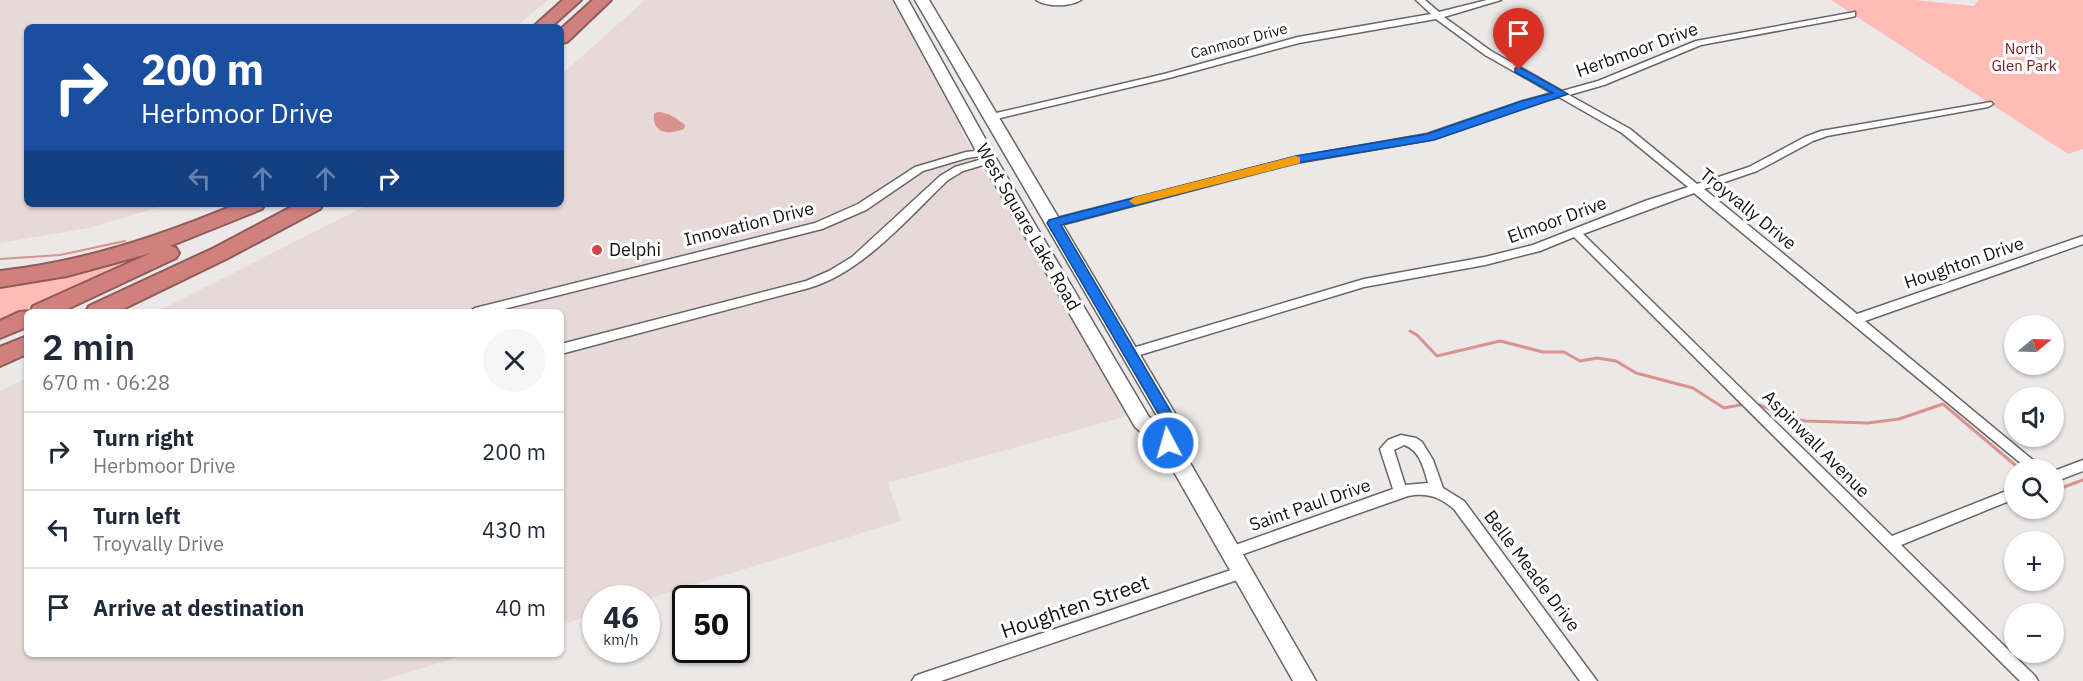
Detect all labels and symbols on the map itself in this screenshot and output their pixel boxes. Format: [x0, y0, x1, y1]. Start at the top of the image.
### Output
pin [1493, 8, 1544, 70]
street label: Herbmoor Drive [1573, 17, 1701, 82]
street label: Canmoor Drive [1188, 18, 1289, 63]
park label: North Glen Park [1991, 39, 2057, 75]
street label: West Square Lake Road [971, 139, 1086, 315]
street label: Troyvally Drive [1695, 163, 1801, 255]
street label: Elmoor Drive [1504, 191, 1610, 248]
street label: Innovation Drive [682, 196, 816, 251]
street label: Houghton Drive [1901, 231, 2027, 294]
place label: Delphi [609, 238, 661, 261]
marker: Delphi [590, 243, 604, 257]
north arrow [2004, 315, 2064, 375]
street label: Aspinwall Avenue [1758, 385, 1875, 502]
position arrow [1136, 411, 1200, 475]
street label: Saint Paul Drive [1246, 473, 1374, 536]
street label: Belle Meade Drive [1479, 506, 1586, 636]
street label: Houghten Street [997, 568, 1152, 645]
speed limit sign: 50 [672, 585, 750, 663]

